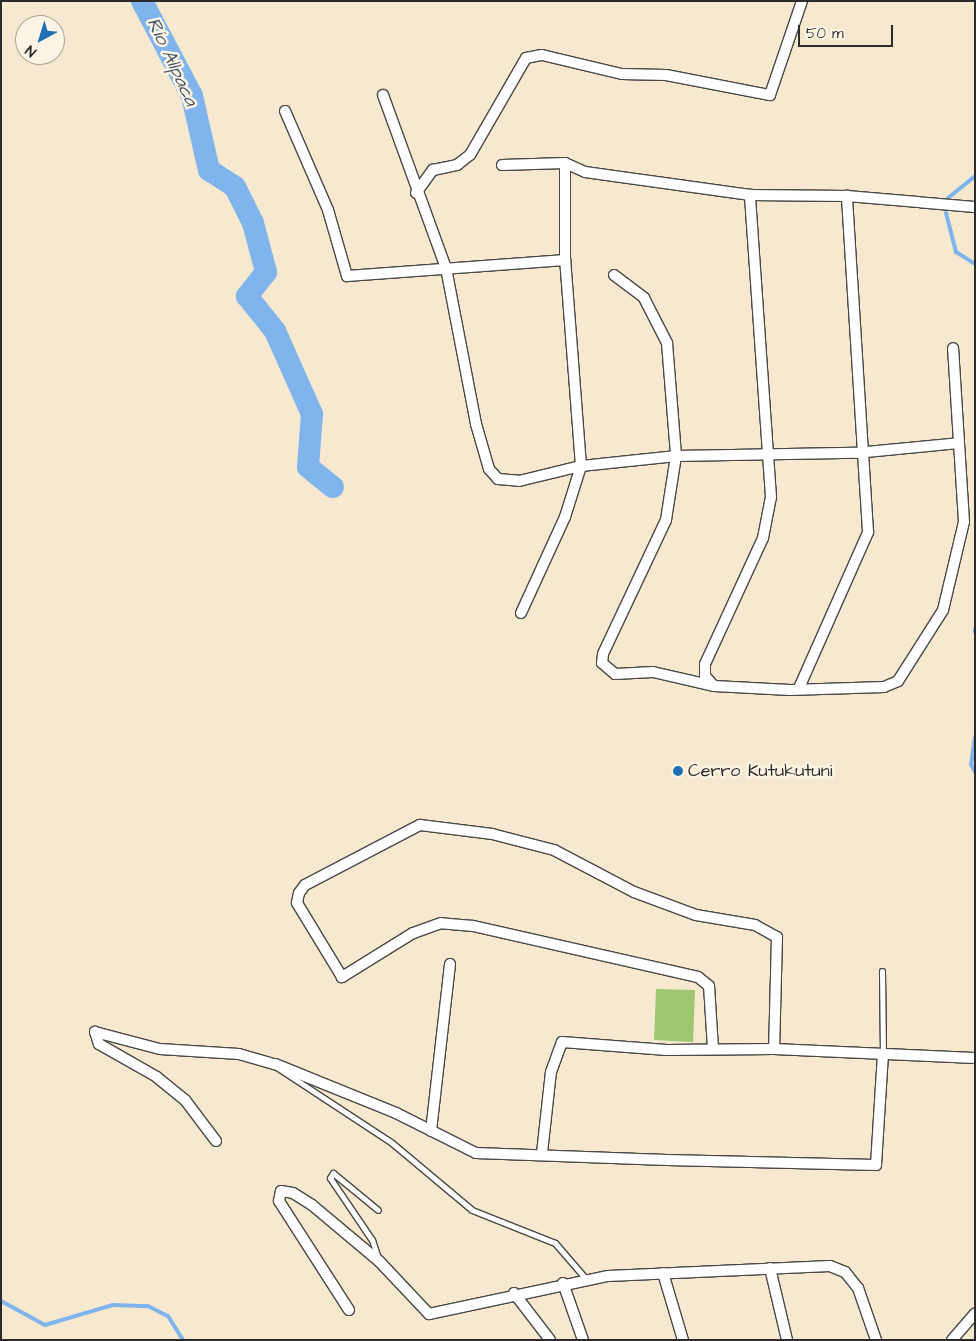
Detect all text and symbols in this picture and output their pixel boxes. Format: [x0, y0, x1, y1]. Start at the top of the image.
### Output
water label: Río Allpaca [142, 14, 202, 110]
north arrow [15, 15, 65, 65]
scale bar [801, 15, 896, 47]
text: 50 m [806, 23, 844, 44]
text: N [21, 40, 41, 61]
place label: Cerro Kutukutuni [688, 760, 832, 782]
marker: Cerro Kutukutuni [672, 765, 684, 777]

